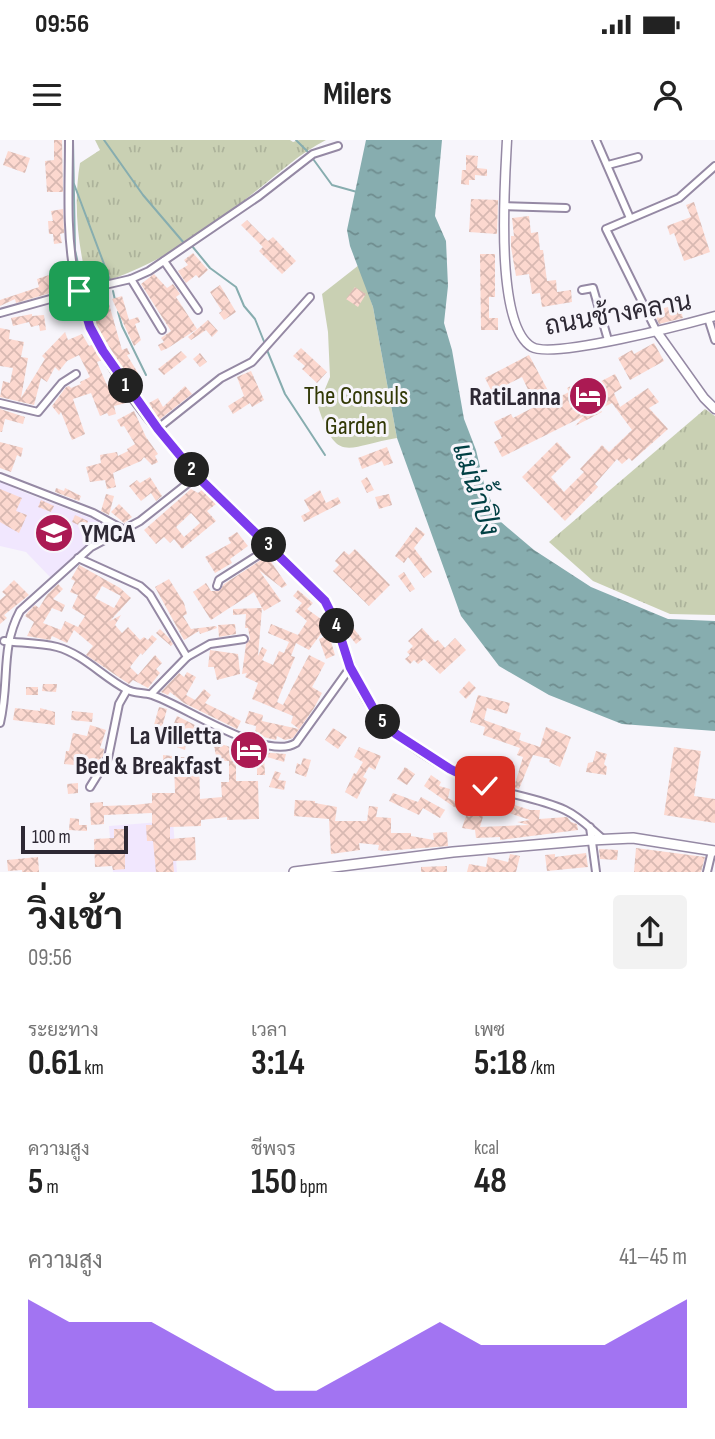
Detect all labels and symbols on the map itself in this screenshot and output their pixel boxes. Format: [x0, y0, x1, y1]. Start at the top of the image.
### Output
pin [49, 261, 109, 321]
street label: ถนนช้างคลาน [542, 284, 694, 343]
pin: 1 [108, 369, 144, 404]
hotel icon: RatiLanna [567, 375, 609, 417]
park label: The Consuls Garden [304, 381, 408, 442]
place label: RatiLanna [469, 382, 561, 413]
water label: แม่น้ำปิง [445, 436, 515, 540]
pin: 2 [174, 452, 210, 488]
school or university icon: YMCA [33, 512, 75, 554]
place label: YMCA [81, 519, 136, 550]
pin: 3 [252, 528, 286, 562]
pin: 4 [320, 608, 354, 644]
pin: 5 [366, 704, 400, 740]
place label: La Villetta Bed & Breakfast [75, 721, 222, 782]
hotel icon: La Villetta Bed & Breakfast [228, 729, 270, 771]
pin [455, 756, 515, 816]
scale bar [21, 823, 128, 855]

